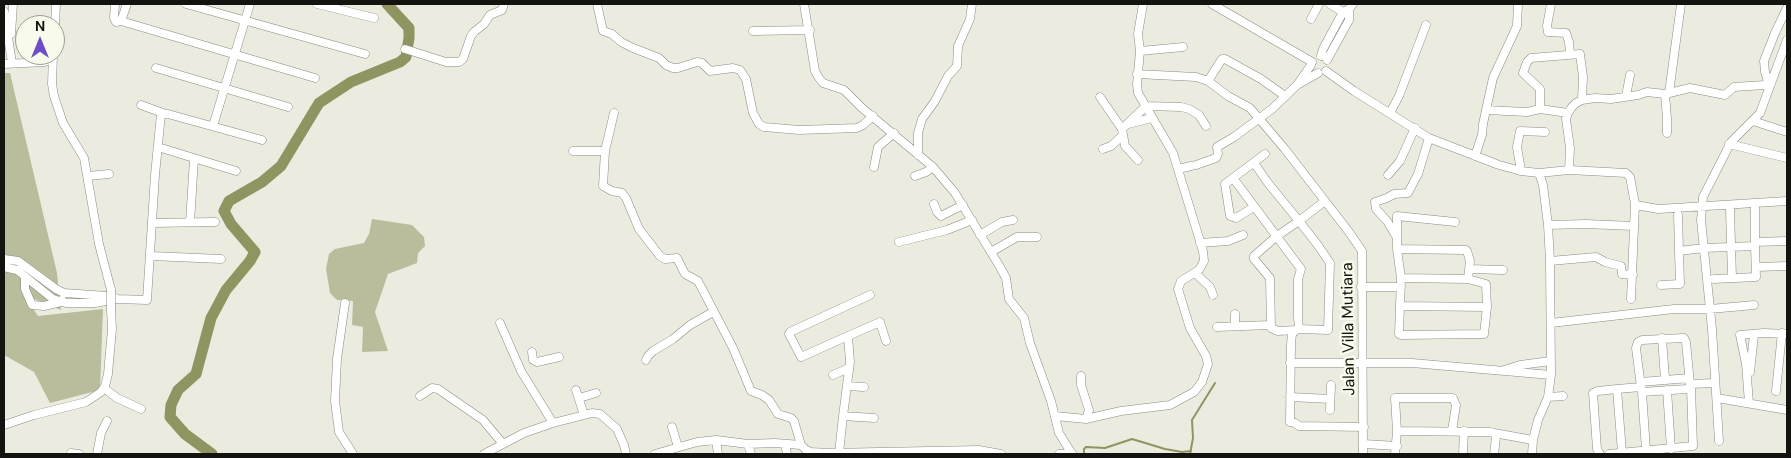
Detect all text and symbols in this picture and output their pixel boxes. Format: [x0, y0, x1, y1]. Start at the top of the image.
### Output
north arrow [15, 15, 65, 65]
text: N [35, 17, 45, 35]
street label: Jalan Villa Mutiara [1338, 262, 1360, 396]

